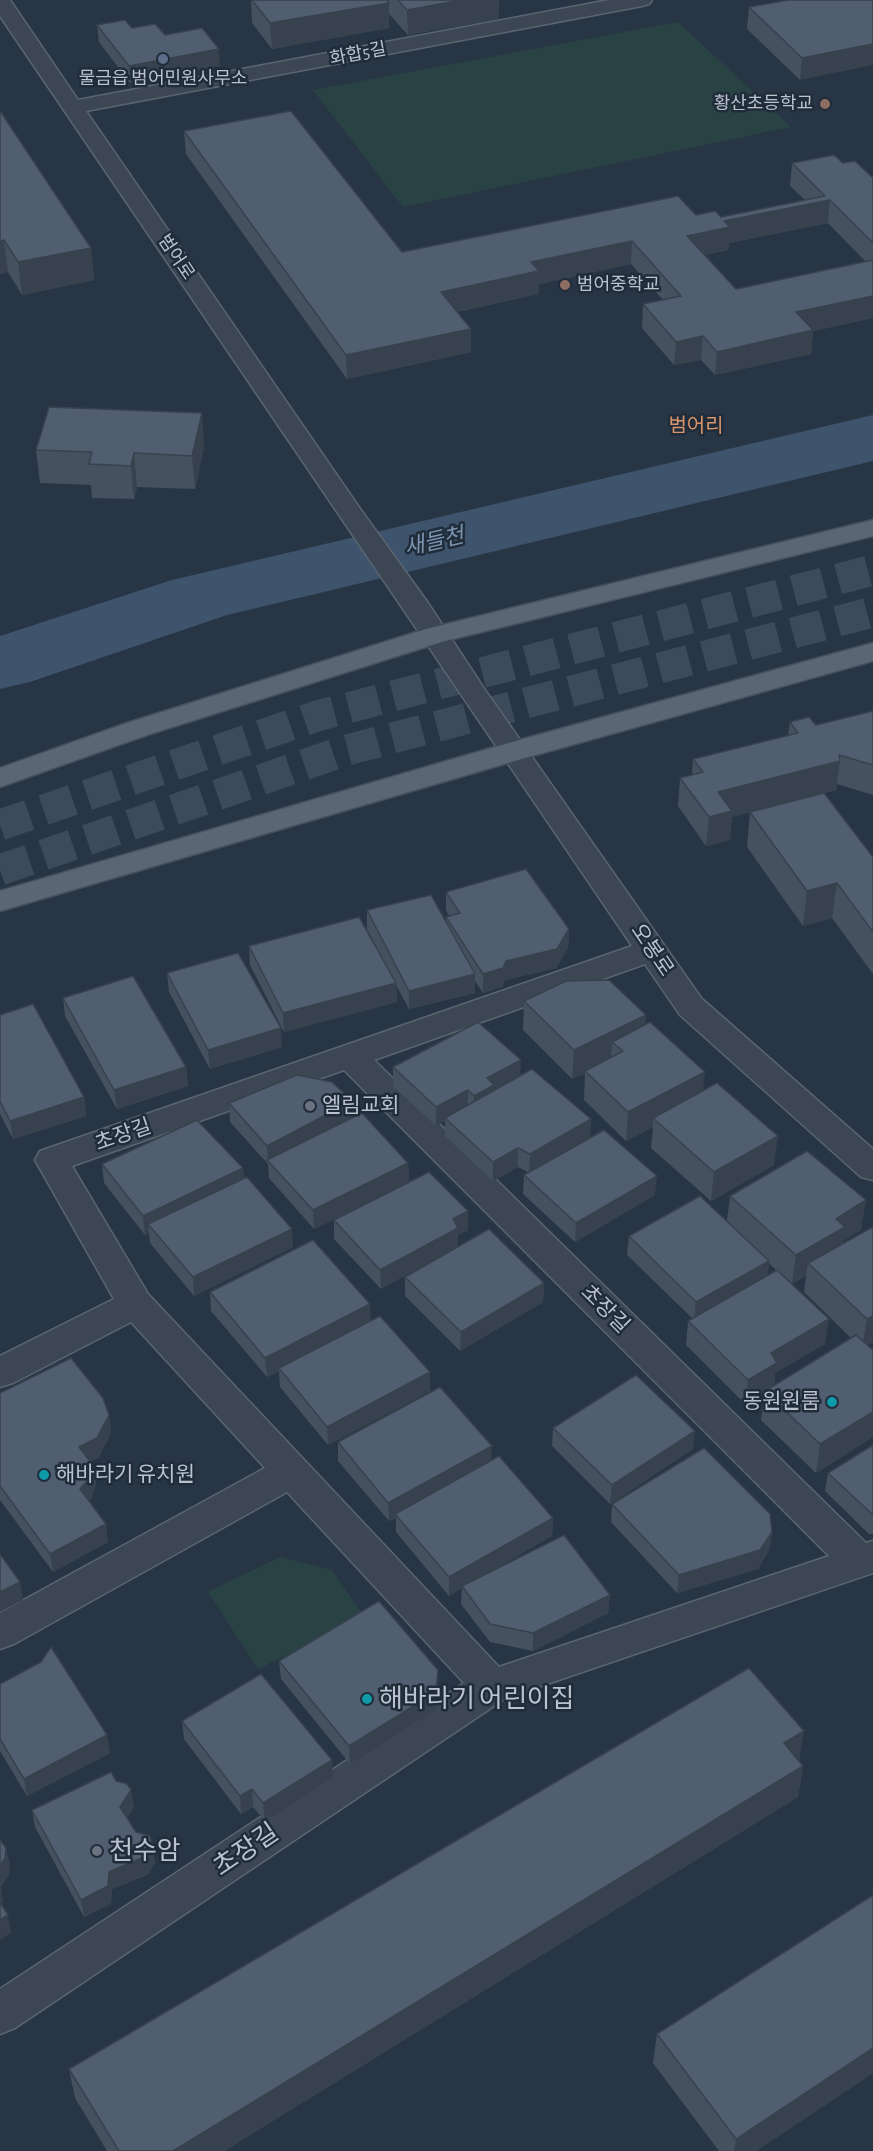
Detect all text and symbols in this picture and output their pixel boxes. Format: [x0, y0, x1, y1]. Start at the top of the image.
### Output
street label: 화합5길 [328, 38, 388, 70]
marker: 물금읍 범어민원사무소 [156, 52, 170, 66]
place label: 물금읍 범어민원사무소 [79, 68, 247, 90]
place label: 황산초등학교 [714, 93, 813, 115]
marker: 황산초등학교 [818, 97, 832, 111]
street label: 범어로 [153, 230, 199, 284]
place label: 범어중학교 [577, 274, 660, 296]
marker: 범어중학교 [558, 278, 572, 292]
district label: 범어리 [668, 414, 724, 438]
water label: 새들천 [401, 522, 467, 562]
street label: 오봉로 [625, 919, 679, 981]
place label: 엘림교회 [322, 1093, 399, 1119]
marker: 엘림교회 [303, 1099, 317, 1113]
street label: 초장길 [91, 1114, 155, 1156]
street label: 초장길 [576, 1280, 634, 1338]
place label: 동원원룸 [743, 1389, 820, 1415]
marker: 동원원룸 [825, 1395, 839, 1409]
place label: 해바라기 유치원 [56, 1462, 195, 1488]
marker: 해바라기 유치원 [37, 1468, 51, 1482]
place label: 해바라기 어린이집 [379, 1683, 575, 1715]
marker: 해바라기 어린이집 [360, 1692, 374, 1706]
street label: 초장길 [208, 1817, 284, 1883]
place label: 천수암 [109, 1835, 181, 1867]
marker: 천수암 [90, 1844, 104, 1858]

